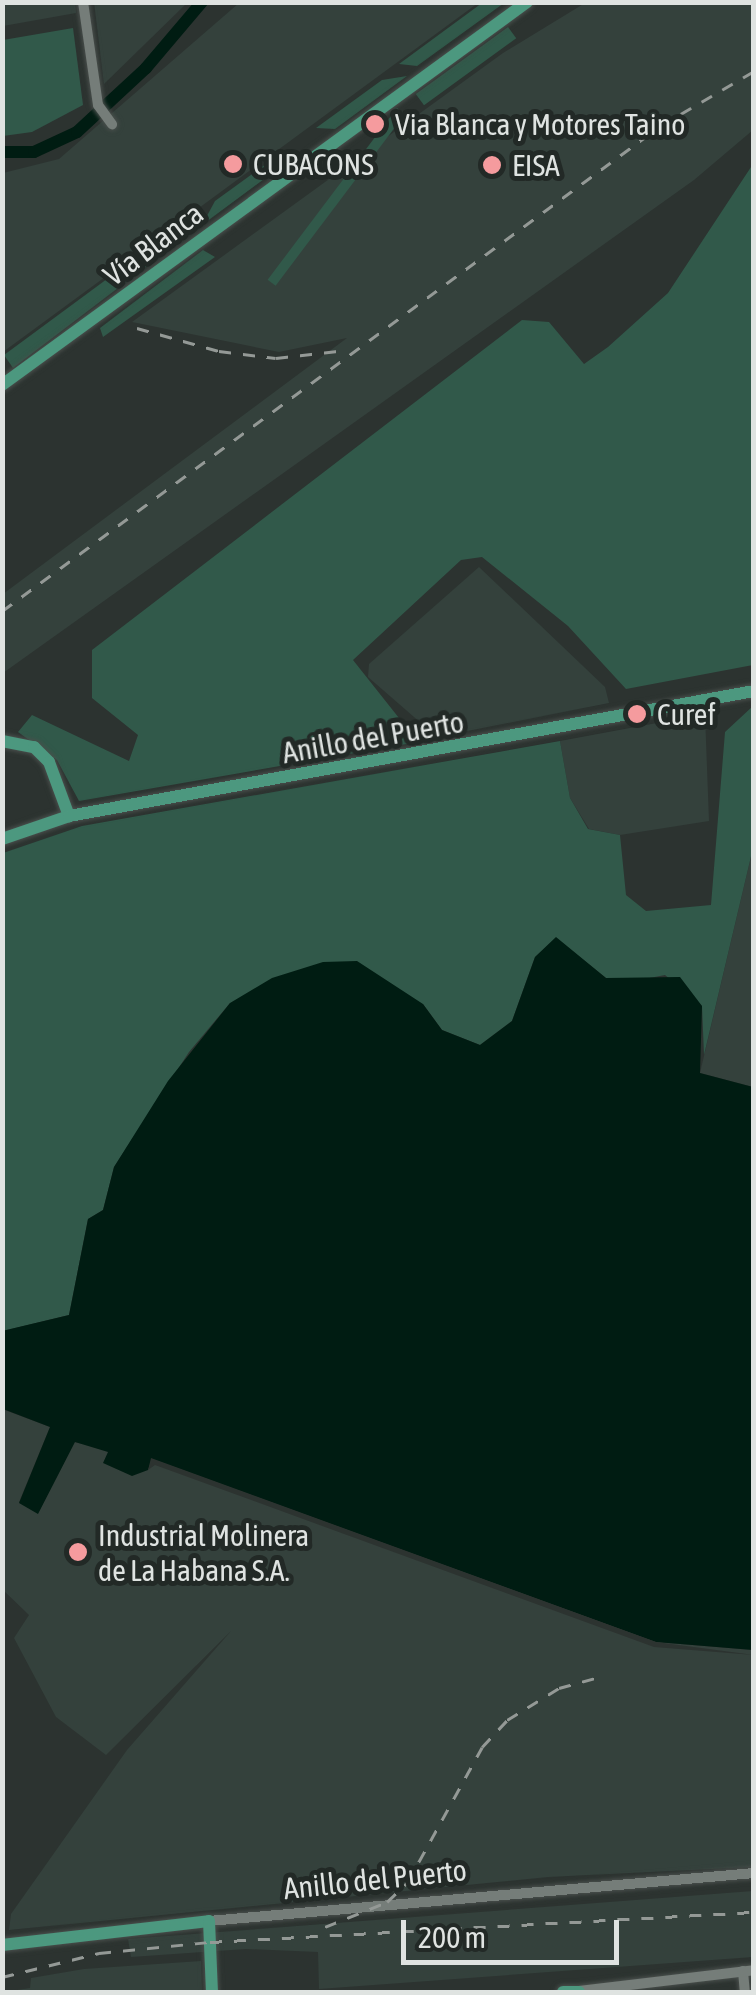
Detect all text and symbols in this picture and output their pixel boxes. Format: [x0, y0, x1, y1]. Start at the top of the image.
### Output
place label: Via Blanca y Motores Taino [395, 106, 685, 142]
marker: Via Blanca y Motores Taino [364, 113, 386, 135]
place label: CUBACONS [253, 146, 374, 182]
place label: EISA [512, 147, 560, 183]
marker: CUBACONS [222, 153, 244, 175]
marker: EISA [481, 154, 503, 176]
street label: Vía Blanca [96, 195, 210, 293]
place label: Curef [657, 696, 716, 732]
street label: Anillo del Puerto [279, 703, 467, 771]
marker: Curef [626, 703, 648, 725]
place label: Industrial Molinera de La Habana S.A. [98, 1517, 309, 1588]
marker: Industrial Molinera de La Habana S.A. [67, 1541, 89, 1563]
street label: Anillo del Puerto [282, 1851, 468, 1907]
scale bar [406, 1900, 624, 1962]
text: 200 m [418, 1920, 486, 1954]

